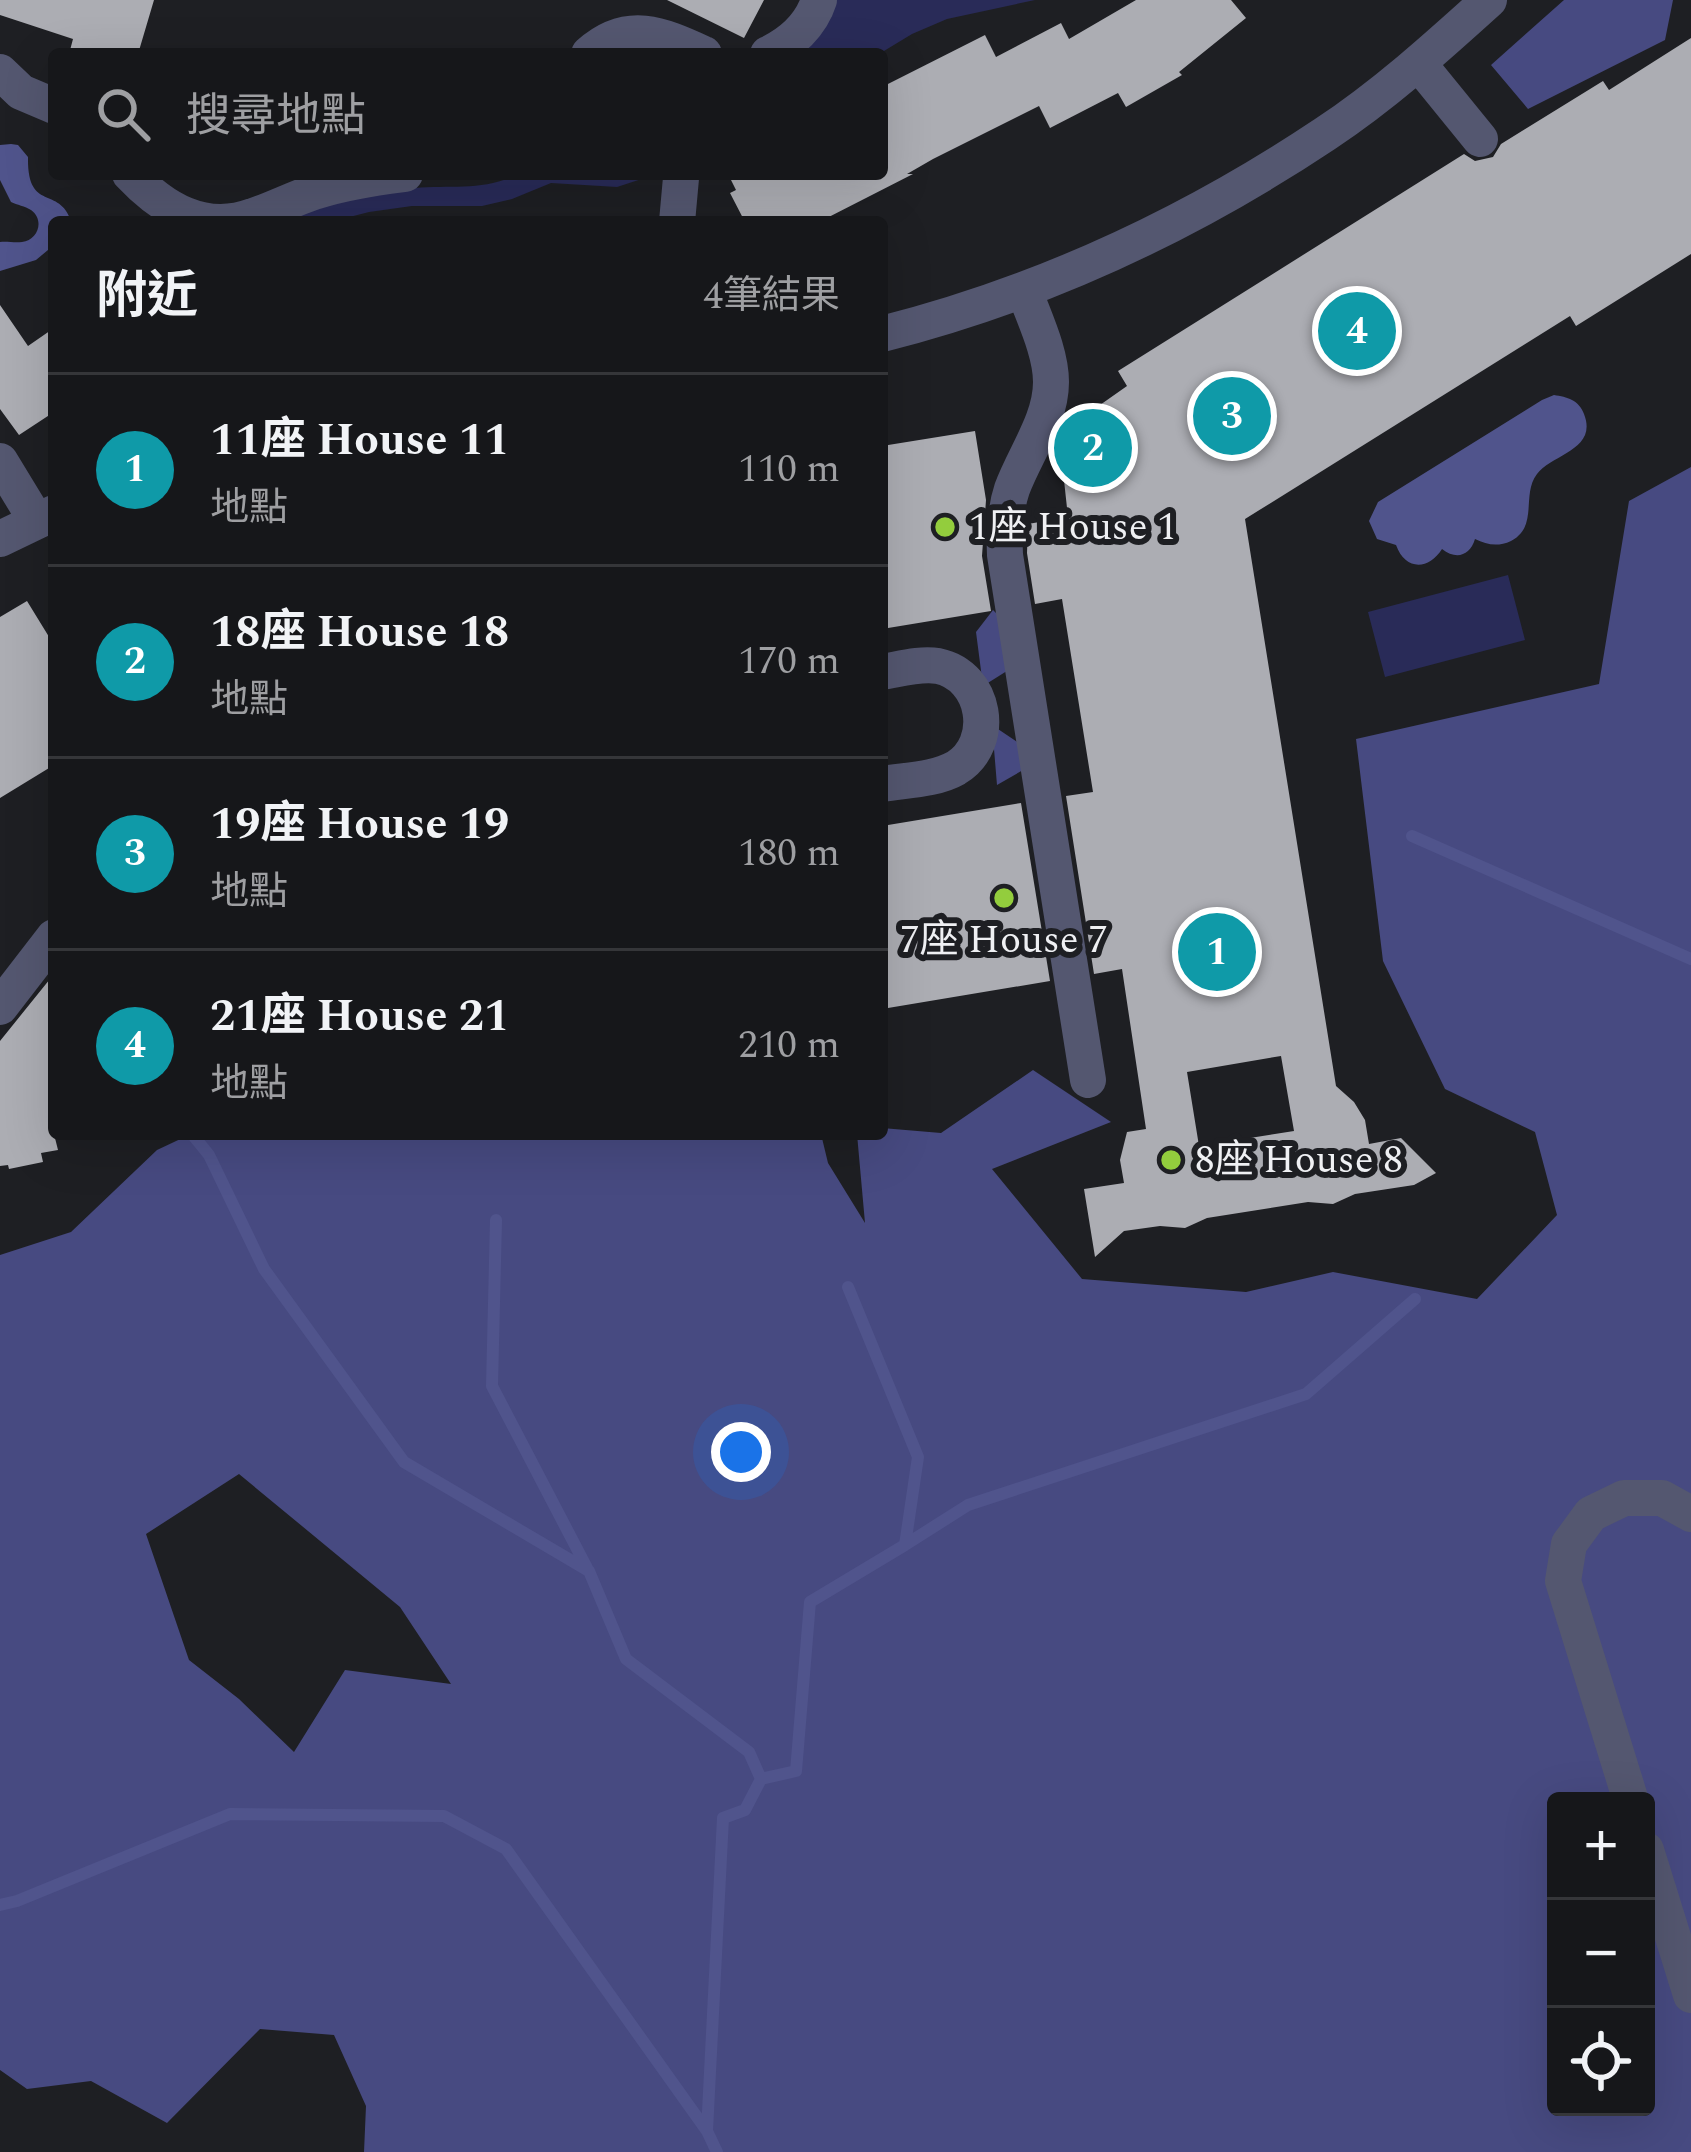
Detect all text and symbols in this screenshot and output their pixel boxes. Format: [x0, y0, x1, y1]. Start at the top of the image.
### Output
search box [48, 48, 888, 180]
icon: search [90, 81, 156, 147]
text: 搜尋地點 [186, 82, 366, 151]
text: 附近 [96, 258, 198, 336]
text: 4筆結果 [703, 267, 840, 326]
pin: 4 [1318, 286, 1396, 376]
pin: 3 [1193, 371, 1271, 461]
pin: 2 [1054, 403, 1132, 493]
text: 11座 House 11 [210, 406, 509, 475]
text: 1 [124, 440, 146, 499]
text: 110 m [738, 440, 840, 499]
text: 地點 [210, 479, 288, 538]
place label: 1座 House 1 [969, 498, 1177, 557]
marker: 1座 House 1 [932, 514, 958, 540]
text: 18座 House 18 [210, 598, 509, 667]
text: 2 [124, 632, 146, 691]
text: 170 m [738, 632, 840, 691]
text: 地點 [210, 671, 288, 730]
text: 19座 House 19 [210, 790, 509, 859]
text: 3 [124, 824, 146, 883]
text: 180 m [738, 824, 840, 883]
text: 地點 [210, 863, 288, 922]
marker: 7座 House 7 [991, 885, 1017, 911]
pin: 1 [1178, 907, 1256, 997]
place label: 7座 House 7 [900, 911, 1108, 970]
text: 21座 House 21 [210, 982, 509, 1051]
text: 4 [124, 1016, 146, 1075]
text: 210 m [738, 1016, 840, 1075]
text: 地點 [210, 1055, 288, 1114]
place label: 8座 House 8 [1195, 1131, 1403, 1190]
marker: 8座 House 8 [1158, 1147, 1184, 1173]
your location [711, 1422, 771, 1482]
map controls [1547, 1792, 1655, 2116]
button: + [1547, 1792, 1655, 1900]
button: − [1547, 1900, 1655, 2008]
button: locate [1547, 2008, 1655, 2116]

